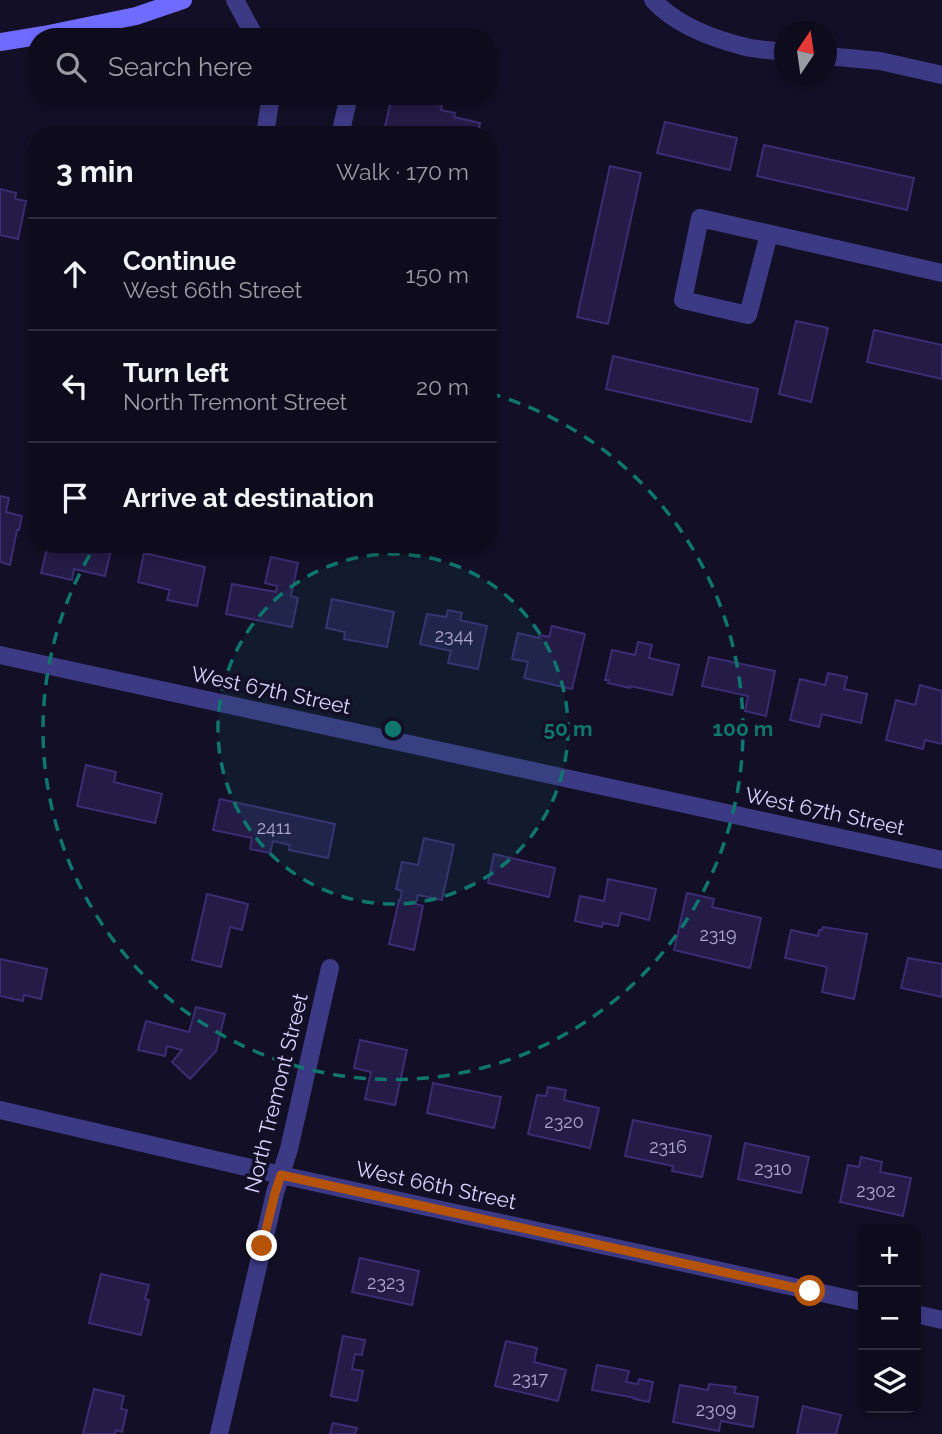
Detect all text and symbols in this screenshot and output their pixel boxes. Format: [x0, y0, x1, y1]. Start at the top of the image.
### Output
north arrow [774, 21, 837, 84]
search box [28, 28, 497, 105]
icon: search [52, 48, 90, 86]
text: Search here [108, 52, 252, 82]
text: 3 min [56, 154, 134, 189]
text: Walk · 170 m [336, 158, 469, 185]
text: Continue [123, 246, 236, 276]
icon: ahead [56, 255, 94, 293]
text: 150 m [406, 261, 469, 288]
text: West 66th Street [123, 276, 302, 303]
text: Turn left [123, 358, 229, 388]
icon: left [56, 367, 94, 405]
text: 20 m [416, 373, 469, 400]
text: North Tremont Street [123, 388, 347, 415]
icon: arrive [56, 479, 94, 517]
text: Arrive at destination [123, 483, 374, 513]
house number: 2344 [435, 625, 473, 646]
street label: West 67th Street [189, 661, 353, 719]
text: 50 m [543, 716, 593, 741]
text: 100 m [713, 716, 773, 741]
centre of rings [381, 717, 405, 741]
street label: West 67th Street [743, 782, 907, 840]
house number: 2411 [257, 817, 292, 838]
house number: 2319 [699, 924, 737, 945]
street label: North Tremont Street [239, 991, 313, 1195]
house number: 2320 [544, 1111, 584, 1132]
house number: 2316 [649, 1136, 687, 1157]
street label: West 66th Street [353, 1156, 519, 1214]
house number: 2310 [754, 1158, 792, 1179]
house number: 2302 [856, 1180, 896, 1201]
map controls [858, 1224, 921, 1413]
button: + [858, 1224, 921, 1287]
route end [246, 1230, 277, 1261]
house number: 2323 [367, 1272, 405, 1293]
route start [794, 1275, 825, 1306]
button: − [858, 1287, 921, 1350]
button: layers [858, 1350, 921, 1413]
house number: 2317 [512, 1368, 548, 1389]
house number: 2309 [696, 1399, 736, 1420]

